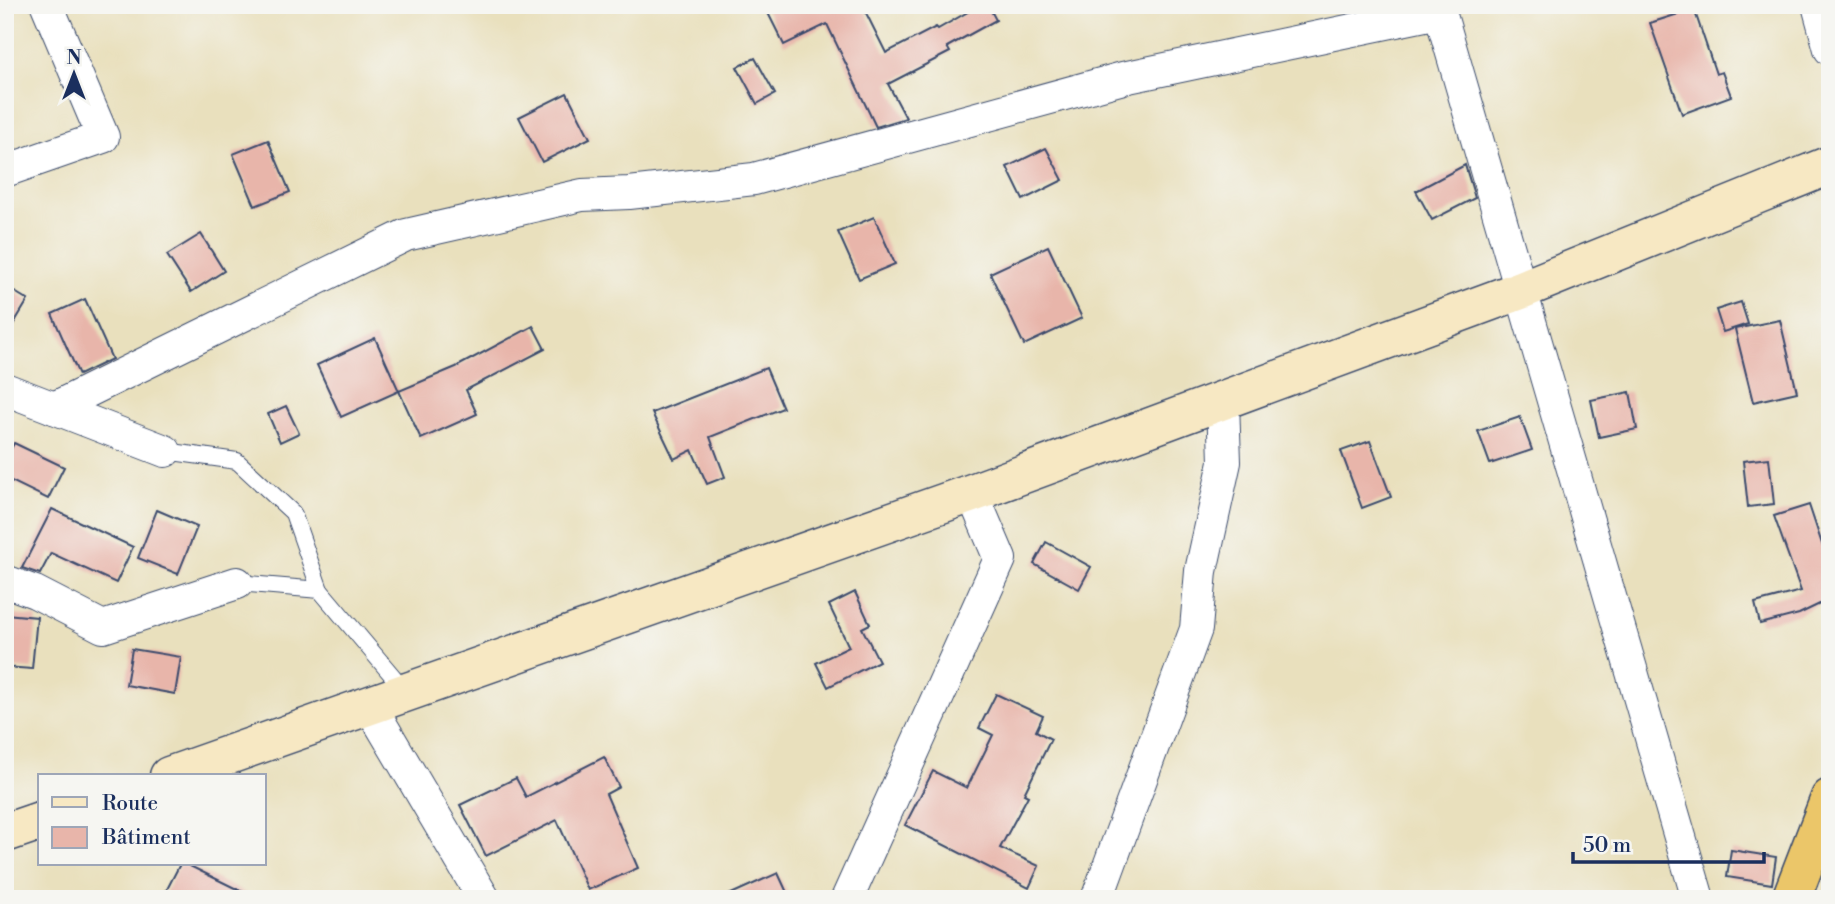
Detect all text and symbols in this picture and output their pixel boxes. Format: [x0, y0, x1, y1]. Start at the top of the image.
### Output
north arrow [38, 38, 108, 108]
text: N [66, 46, 82, 70]
legend [38, 774, 266, 866]
text: Route [102, 791, 158, 817]
scale bar [1573, 820, 1763, 864]
text: Bâtiment [101, 825, 191, 851]
text: 50 m [1583, 833, 1631, 859]

